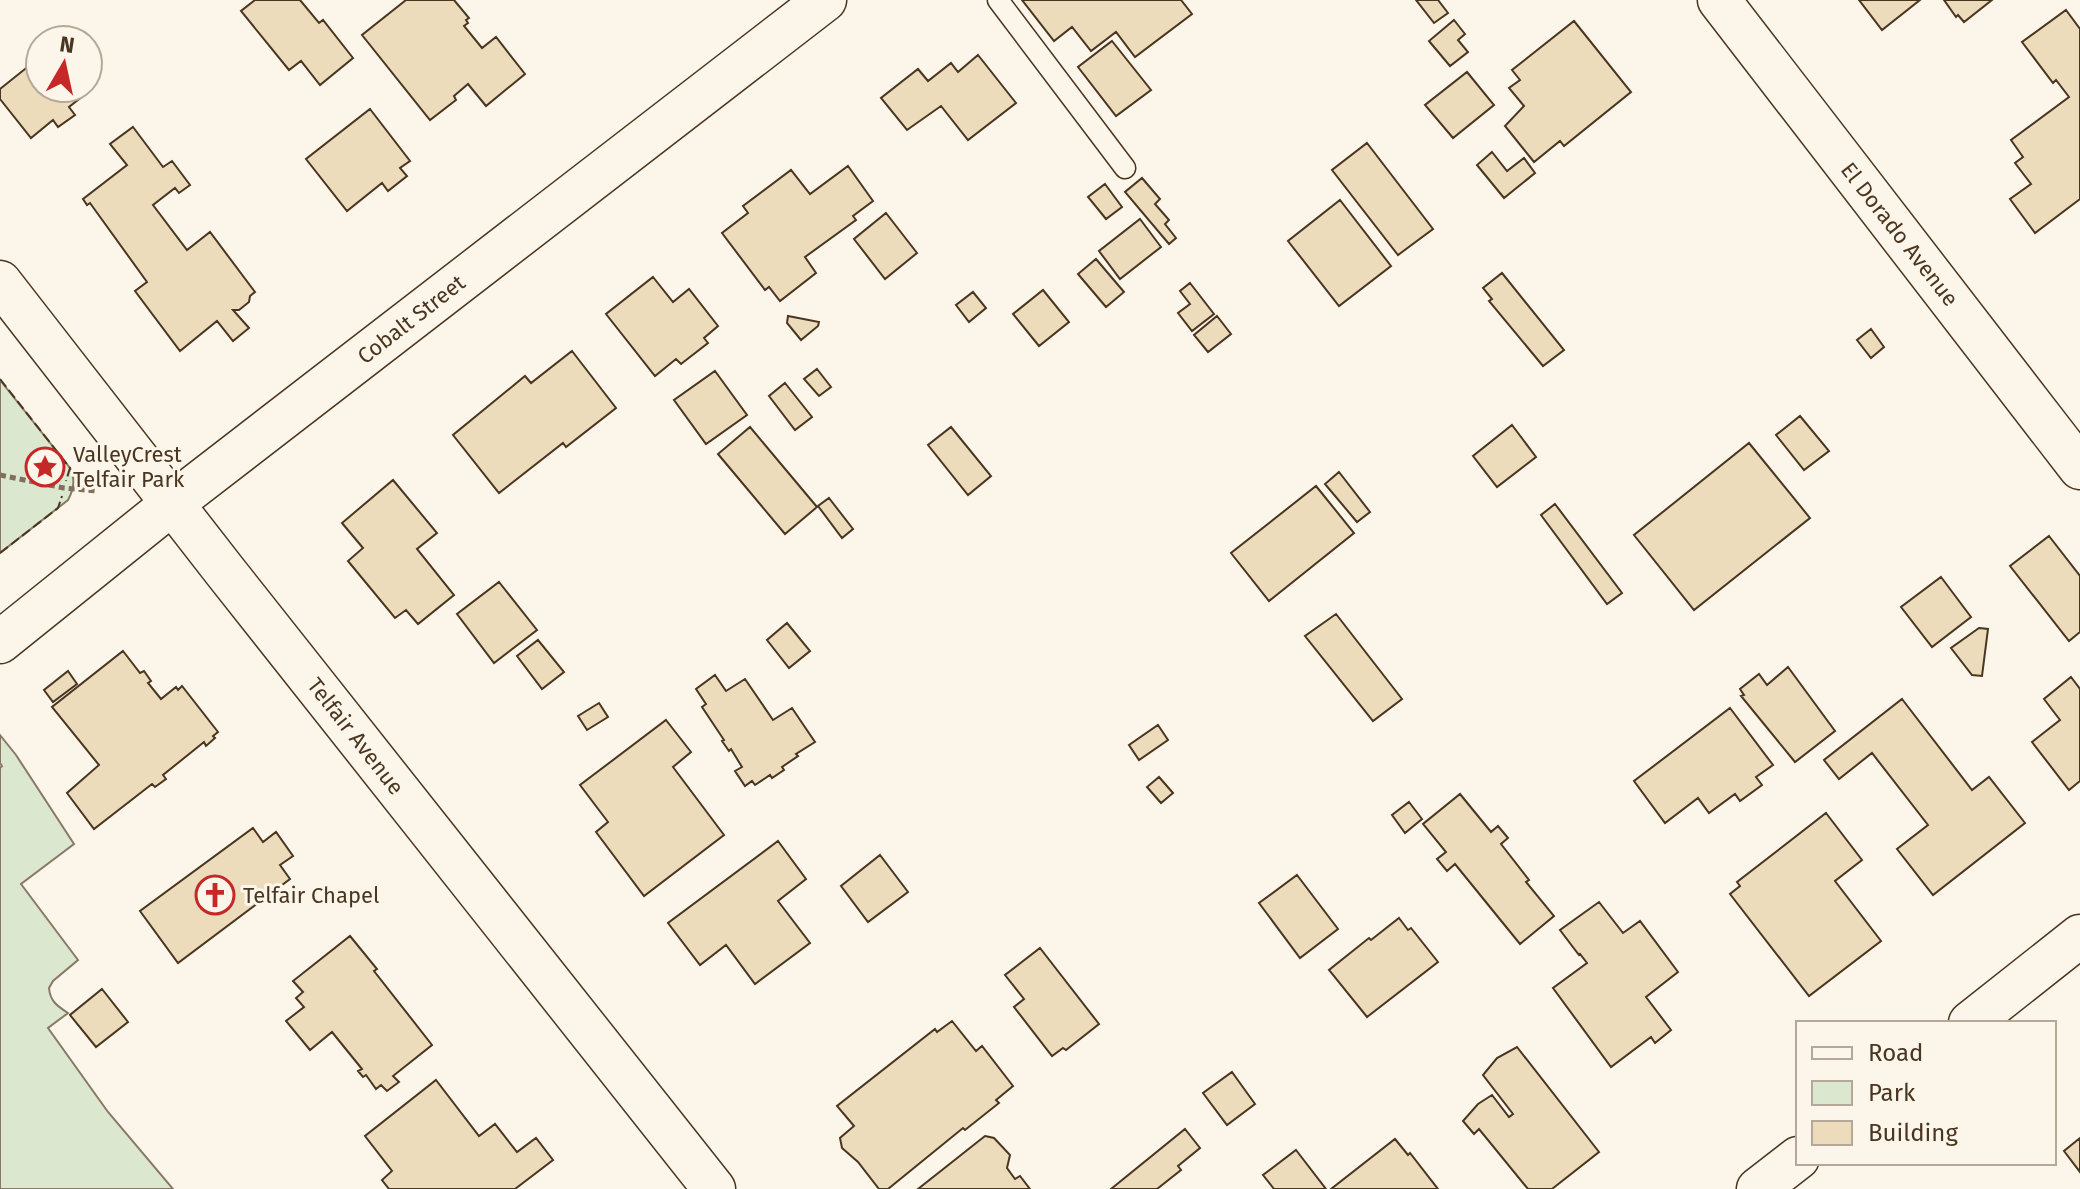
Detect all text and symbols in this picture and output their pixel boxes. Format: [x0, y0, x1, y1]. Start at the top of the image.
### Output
north arrow [24, 24, 104, 104]
text: N [58, 30, 76, 59]
street label: El Dorado Avenue [1835, 157, 1964, 312]
street label: Cobalt Street [352, 269, 471, 370]
place label: ValleyCrest Telfair Park [73, 441, 185, 493]
place icon: ValleyCrest Telfair Park [24, 446, 66, 488]
street label: Telfair Avenue [302, 672, 410, 800]
church icon: Telfair Chapel [194, 874, 236, 916]
place label: Telfair Chapel [243, 882, 379, 909]
legend [1796, 1021, 2056, 1165]
text: Road [1868, 1039, 1923, 1067]
text: Park [1868, 1079, 1916, 1107]
text: Building [1868, 1119, 1958, 1147]

